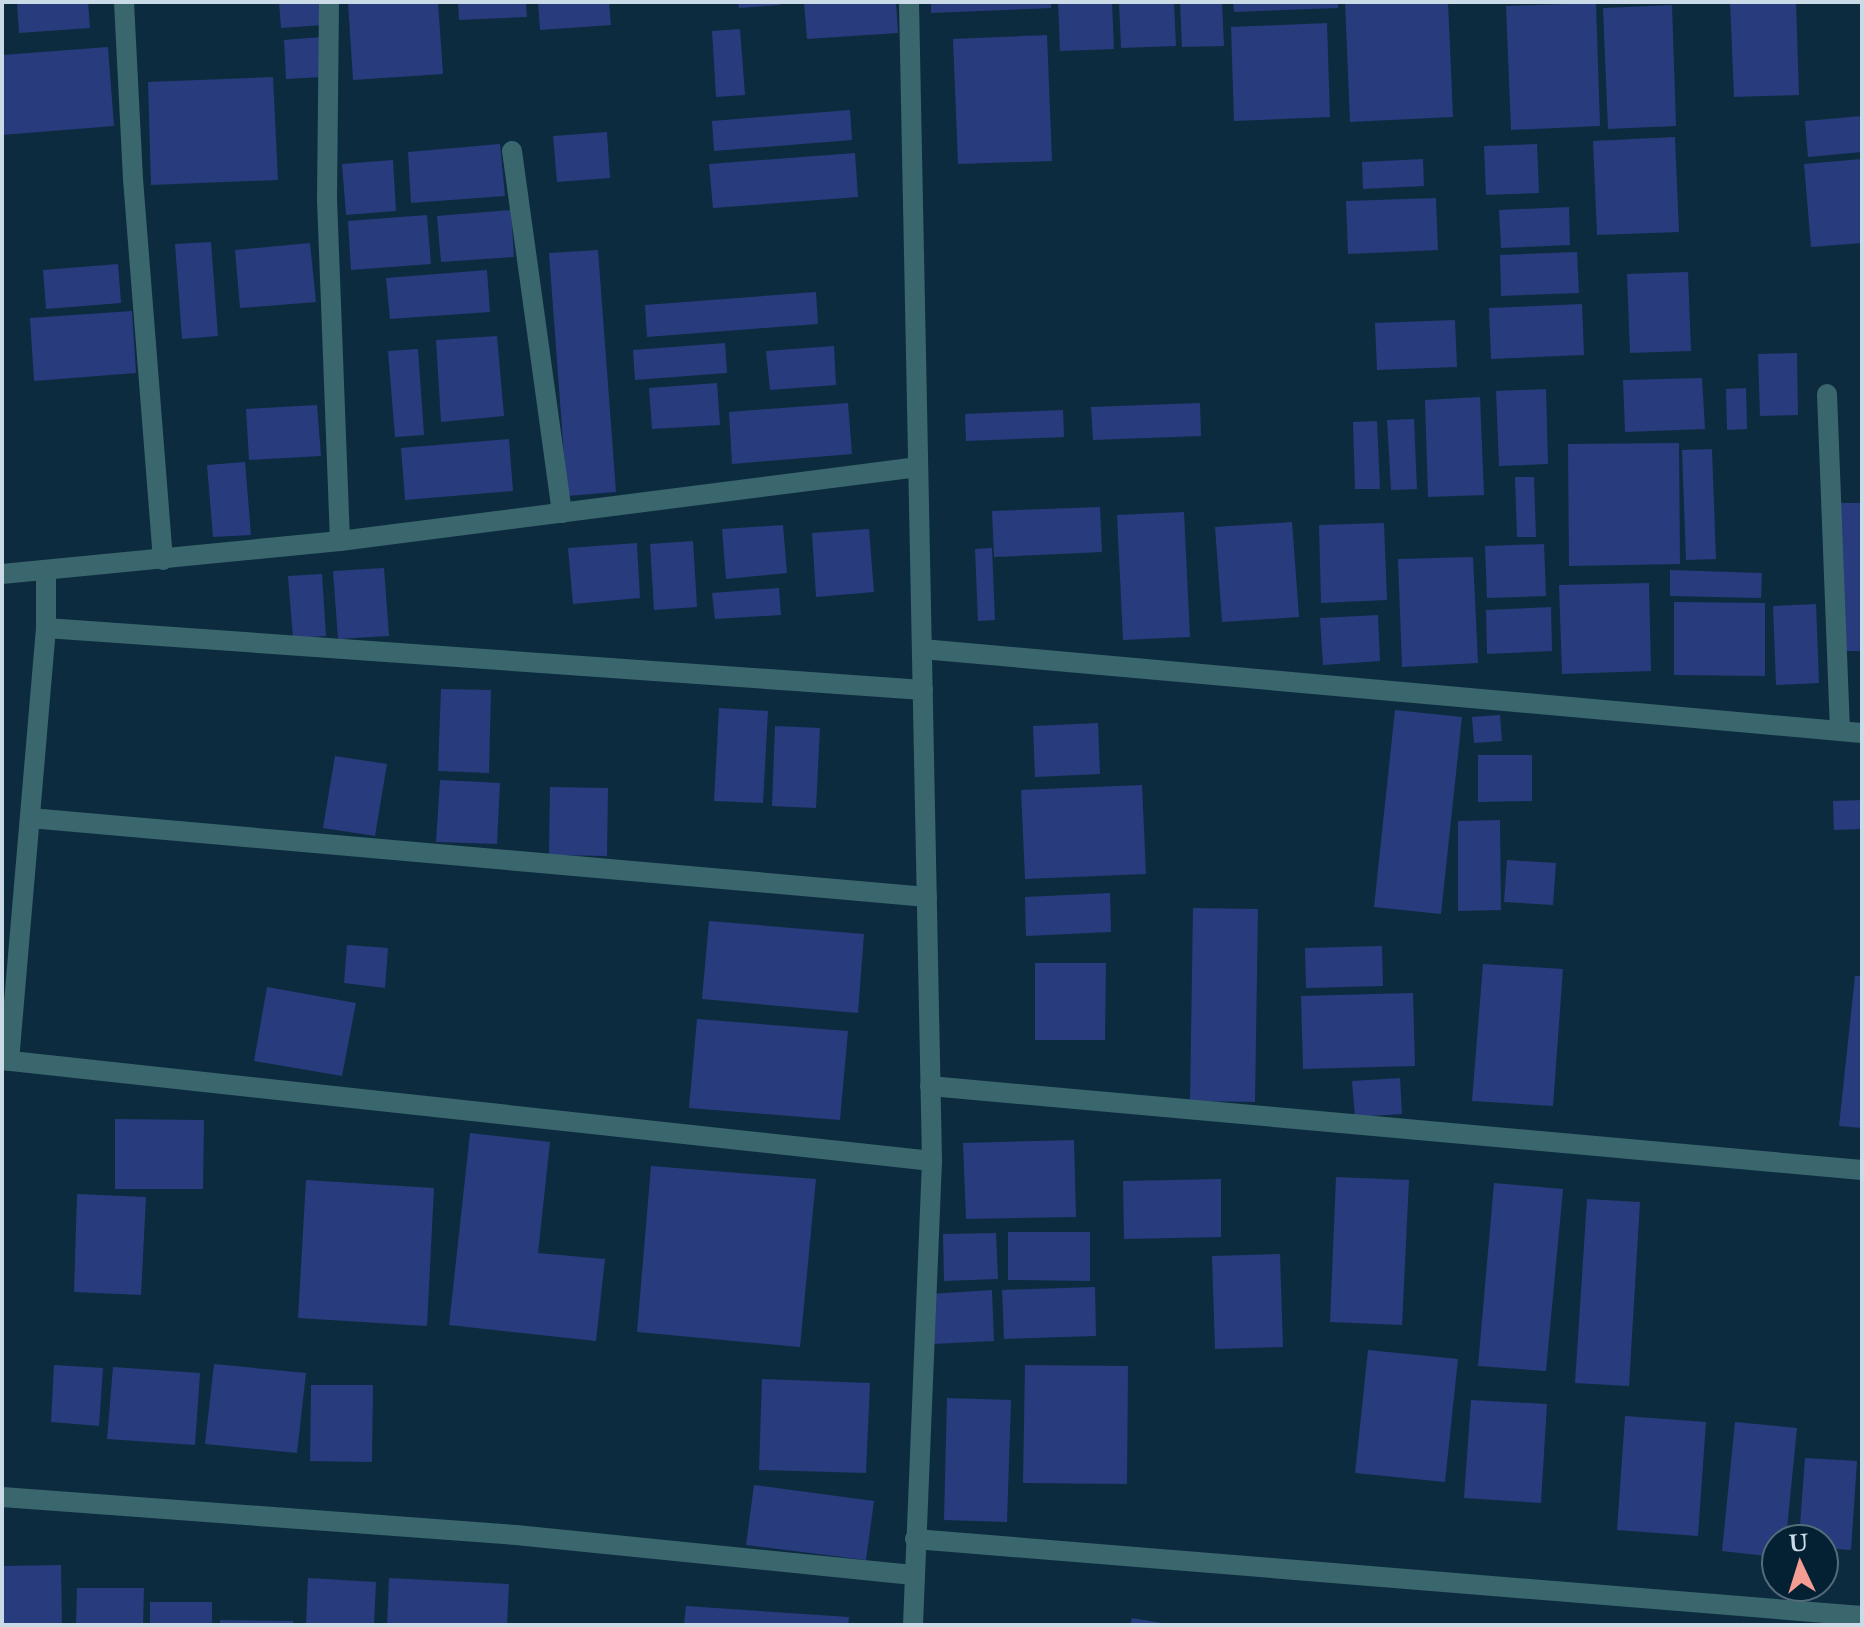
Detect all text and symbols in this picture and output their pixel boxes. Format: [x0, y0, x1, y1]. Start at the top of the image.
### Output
north arrow [1760, 1523, 1840, 1603]
text: U [1788, 1529, 1810, 1558]

